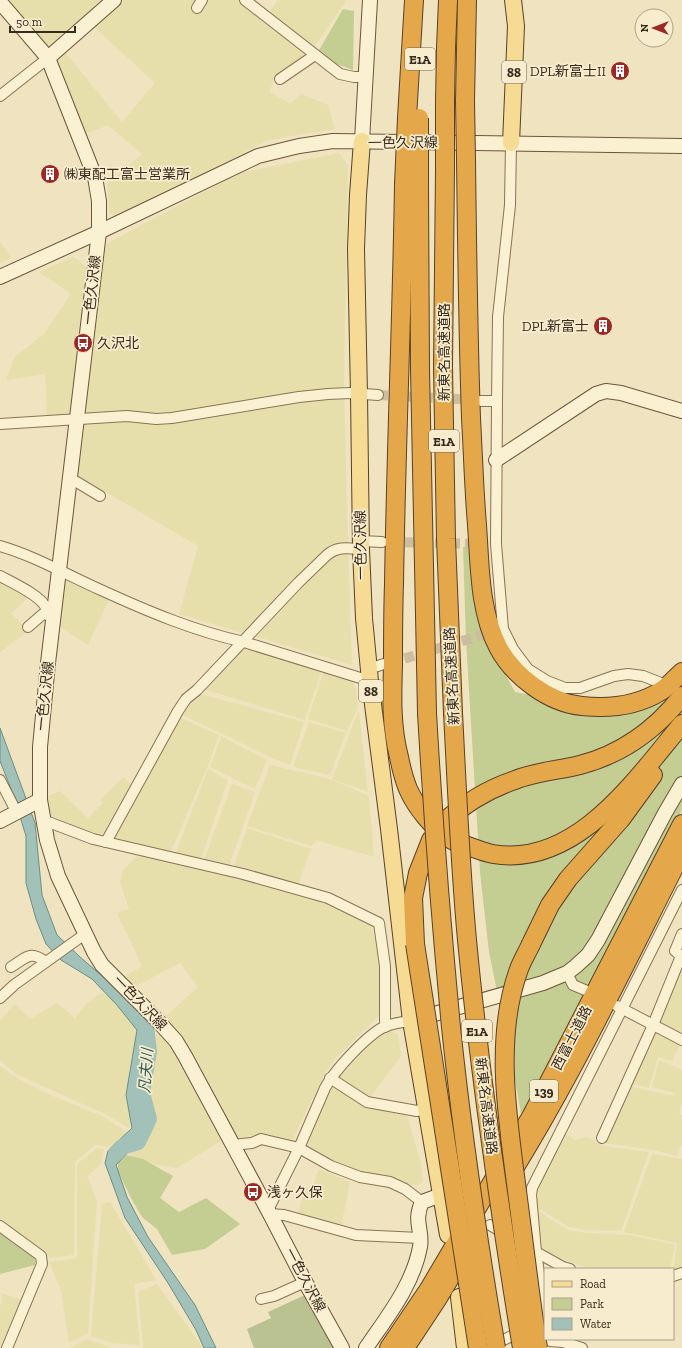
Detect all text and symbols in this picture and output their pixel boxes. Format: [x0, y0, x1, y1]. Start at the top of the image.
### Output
scale bar [10, 8, 75, 34]
north arrow [634, 8, 674, 48]
text: 50 m [16, 15, 43, 29]
text: N [638, 23, 651, 32]
road number: E1A [405, 48, 435, 70]
building icon: DPL新富士II [609, 60, 631, 82]
road number: 88 [502, 61, 526, 83]
place label: DPL新富士II [530, 63, 606, 80]
street label: 一色久沢線 [368, 134, 438, 152]
building icon: ㈱東配工富士営業所 [39, 163, 61, 185]
place label: ㈱東配工富士営業所 [64, 166, 190, 183]
street label: 一色久沢線 [80, 254, 104, 326]
street label: 新東名高速道路 [436, 303, 453, 401]
building icon: DPL新富士 [592, 315, 614, 337]
place label: DPL新富士 [522, 318, 589, 335]
bus stop icon: 久沢北 [72, 332, 94, 354]
place label: 久沢北 [97, 335, 139, 352]
road number: E1A [429, 430, 459, 452]
street label: 一色久沢線 [352, 510, 370, 580]
street label: 新東名高速道路 [441, 627, 463, 725]
street label: 一色久沢線 [33, 660, 57, 732]
road number: 88 [359, 680, 383, 702]
street label: 一色久沢線 [110, 972, 170, 1034]
street label: 西富士道路 [549, 1003, 595, 1073]
road number: E1A [462, 1020, 492, 1042]
water label: 凡夫川 [135, 1046, 157, 1094]
street label: 新東名高速道路 [472, 1056, 500, 1156]
road number: 139 [530, 1080, 558, 1102]
bus stop icon: 浅ヶ久保 [242, 1181, 264, 1203]
place label: 浅ヶ久保 [267, 1184, 323, 1201]
street label: 一色久沢線 [281, 1245, 329, 1315]
legend [544, 1268, 674, 1340]
text: Road [580, 1277, 606, 1291]
text: Park [580, 1297, 605, 1311]
text: Water [580, 1317, 612, 1331]

